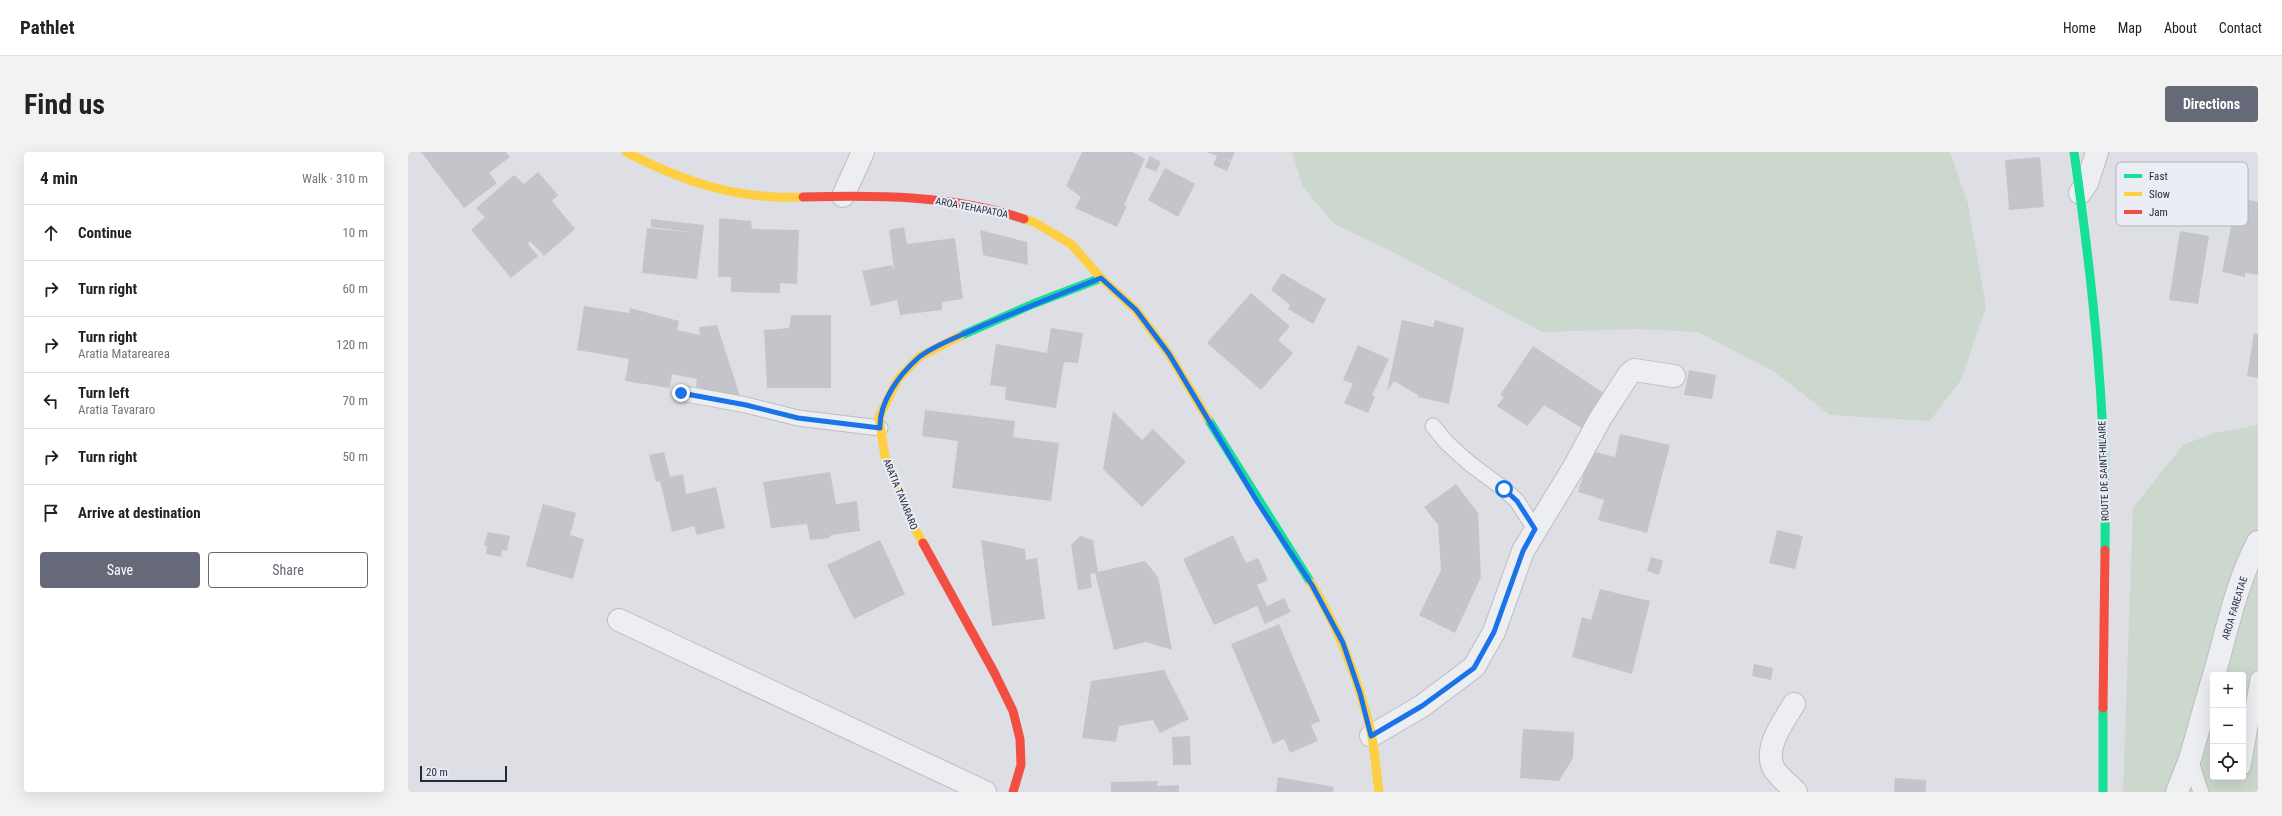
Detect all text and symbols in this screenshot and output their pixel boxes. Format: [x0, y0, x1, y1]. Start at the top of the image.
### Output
text: Pathlet [20, 16, 75, 39]
text: Home [2063, 20, 2096, 36]
text: Map [2118, 20, 2142, 36]
text: About [2164, 20, 2197, 36]
text: Contact [2219, 20, 2262, 36]
button: Directions [2165, 86, 2258, 122]
text: Find us [24, 88, 105, 121]
legend [2116, 162, 2248, 226]
text: 4 min [40, 168, 78, 188]
text: Fast [2149, 170, 2168, 183]
text: Walk · 310 m [302, 171, 368, 186]
text: Slow [2149, 188, 2170, 201]
street label: AROA TEHAPATOA [935, 195, 1009, 220]
text: Jam [2149, 206, 2168, 219]
icon: ahead [40, 222, 62, 244]
text: Continue [78, 224, 132, 242]
text: 10 m [342, 225, 368, 240]
icon: right [40, 278, 62, 300]
text: Turn right [78, 280, 137, 298]
text: 60 m [342, 281, 368, 296]
text: Turn right [78, 328, 137, 346]
icon: right [40, 334, 62, 356]
text: 120 m [336, 337, 368, 352]
text: Aratia Matarearea [78, 346, 170, 361]
text: Turn left [78, 384, 129, 402]
route end [672, 384, 690, 402]
icon: left [40, 390, 62, 412]
text: 70 m [342, 393, 368, 408]
text: Aratia Tavararo [78, 402, 155, 417]
street label: ROUTE DE SAINT-HILAIRE [2096, 421, 2111, 521]
icon: right [40, 446, 62, 468]
text: Turn right [78, 448, 137, 466]
text: 50 m [342, 449, 368, 464]
street label: ARATIA TAVARARO [881, 457, 920, 531]
route start [1495, 480, 1513, 498]
icon: arrive [40, 502, 62, 524]
text: Arrive at destination [78, 504, 201, 522]
button: Save [40, 552, 200, 588]
button: Share [208, 552, 368, 588]
street label: AROA FAREATAE [2220, 575, 2249, 641]
map controls [2210, 672, 2246, 780]
button: + [2210, 672, 2246, 708]
button: − [2210, 708, 2246, 744]
button: locate [2210, 744, 2246, 780]
scale bar [420, 764, 507, 783]
text: 20 m [426, 766, 448, 779]

